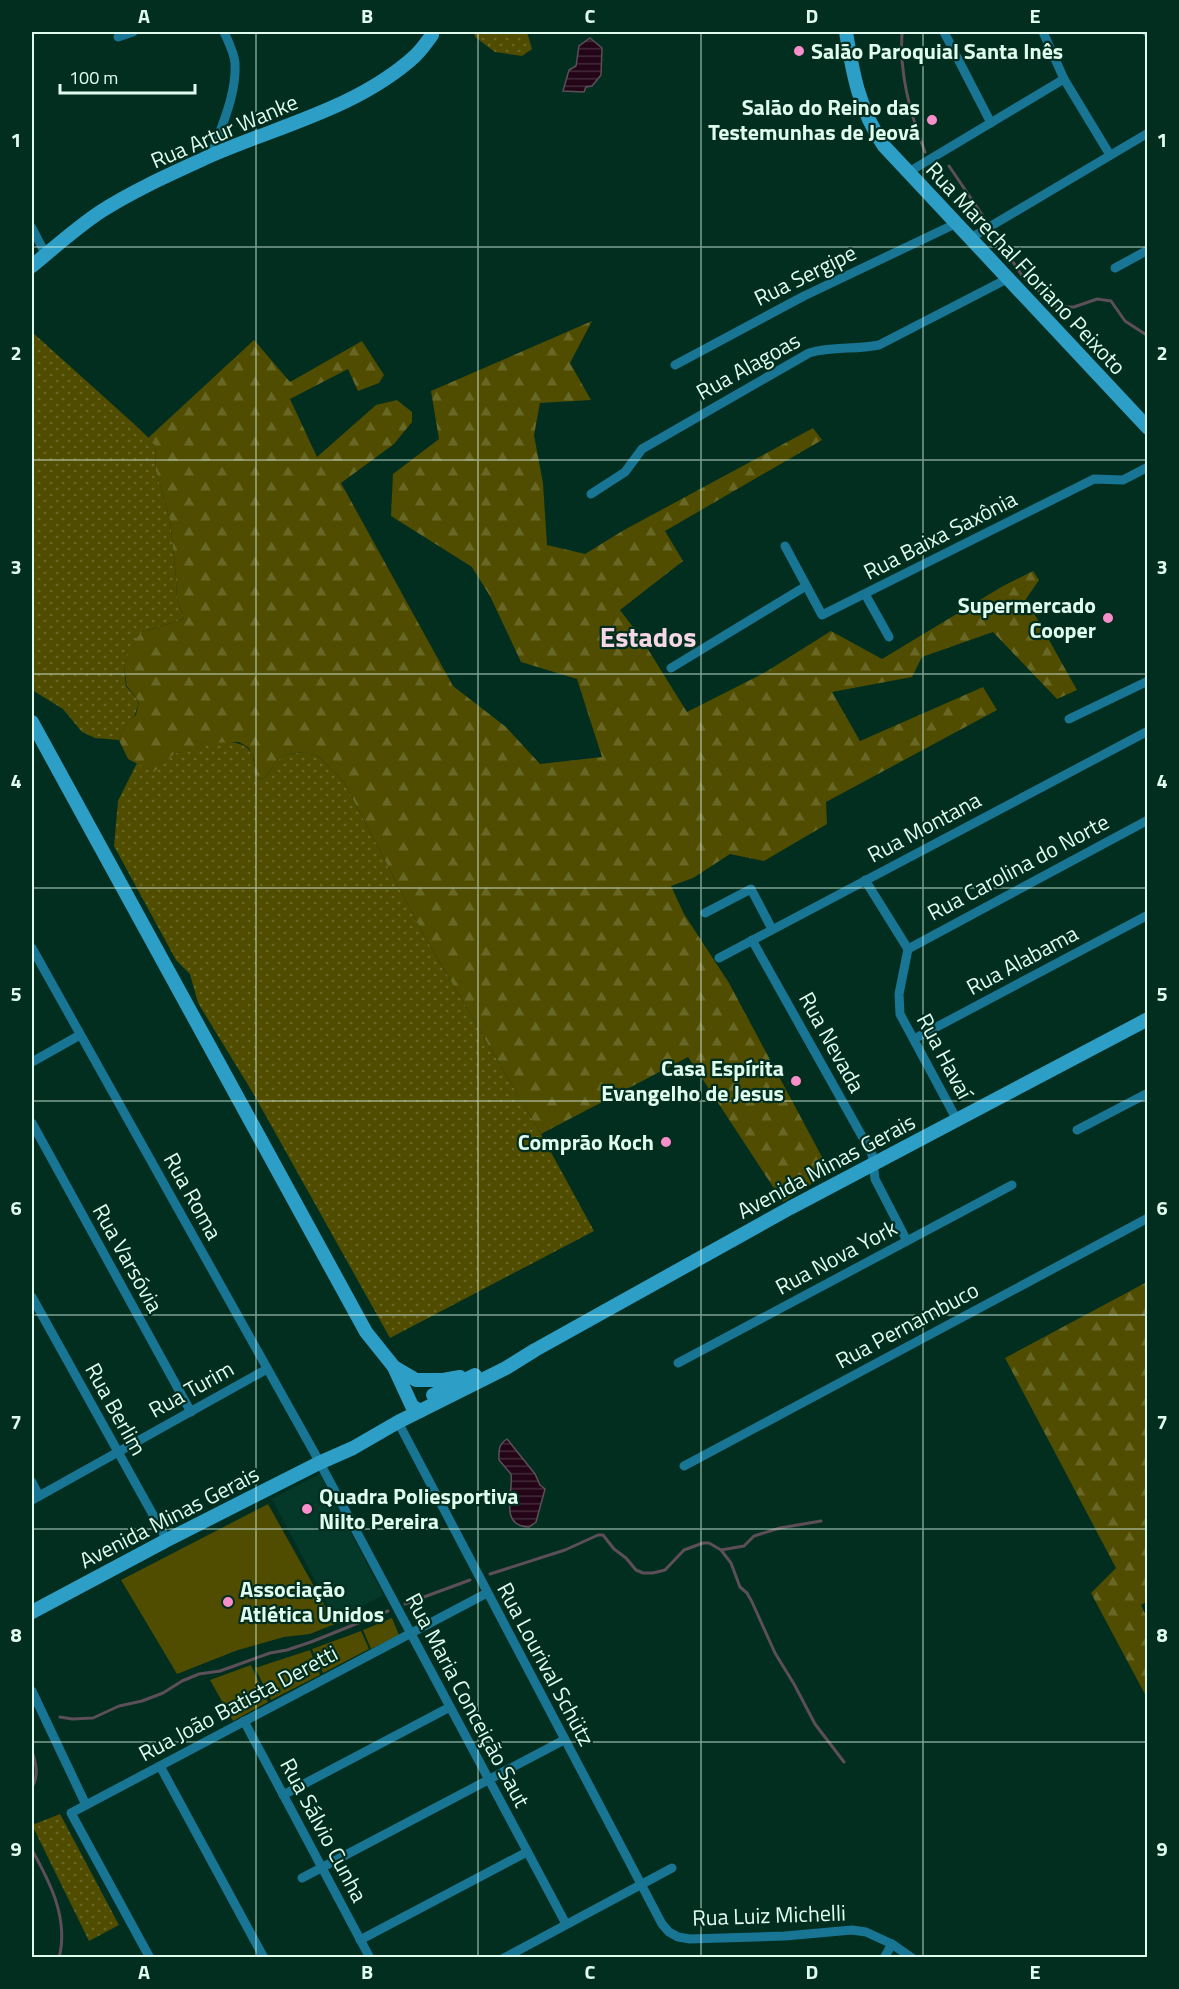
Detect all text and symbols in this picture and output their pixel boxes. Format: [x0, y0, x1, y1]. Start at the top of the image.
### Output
text: A [138, 0, 150, 31]
text: B [361, 0, 373, 31]
text: C [585, 0, 596, 31]
text: D [806, 0, 818, 31]
text: E [1029, 0, 1041, 31]
place label: Salão Paroquial Santa Inês [811, 34, 1063, 68]
marker: Salão Paroquial Santa Inês [792, 44, 806, 58]
scale bar [60, 57, 195, 95]
text: 100 m [69, 64, 118, 91]
street label: Rua Artur Wanke [145, 85, 303, 177]
place label: Salão do Reino das Testemunhas de Jeová [708, 90, 920, 149]
marker: Salão do Reino das Testemunhas de Jeová [925, 113, 939, 127]
text: 1 [10, 124, 22, 155]
text: 1 [1156, 124, 1168, 155]
street label: Rua Marechal Floriano Peixoto [918, 154, 1134, 382]
street label: Rua Sergipe [748, 236, 862, 314]
street label: Rua Alagoas [690, 323, 806, 409]
text: 2 [10, 337, 22, 368]
text: 2 [1156, 337, 1168, 368]
street label: Rua Baixa Saxônia [857, 482, 1023, 588]
text: 3 [10, 551, 22, 582]
text: 3 [1156, 551, 1168, 582]
place label: Supermercado Cooper [958, 588, 1096, 647]
marker: Supermercado Cooper [1101, 611, 1115, 625]
district label: Estados [600, 615, 696, 658]
text: 4 [10, 765, 22, 796]
text: 4 [1156, 765, 1168, 796]
street label: Rua Montana [861, 783, 987, 871]
street label: Rua Carolina do Norte [921, 805, 1115, 929]
street label: Rua Alabama [960, 916, 1084, 1004]
text: 5 [10, 978, 22, 1009]
text: 5 [1156, 978, 1168, 1009]
street label: Rua Nevada [790, 985, 874, 1099]
street label: Rua Havaí [908, 1007, 983, 1107]
place label: Casa Espírita Evangelho de Jesus [601, 1051, 784, 1110]
marker: Casa Espírita Evangelho de Jesus [789, 1074, 803, 1088]
street label: Avenida Minas Gerais [731, 1105, 921, 1227]
place label: Comprão Koch [518, 1125, 654, 1159]
marker: Comprão Koch [659, 1135, 673, 1149]
street label: Rua Roma [155, 1146, 231, 1246]
text: 6 [10, 1192, 22, 1223]
text: 6 [1156, 1192, 1168, 1223]
street label: Rua Varsóvia [84, 1197, 172, 1319]
street label: Rua Nova York [769, 1210, 903, 1303]
street label: Rua Pernambuco [829, 1273, 985, 1377]
street label: Rua Turim [142, 1352, 240, 1426]
street label: Rua Berlim [77, 1356, 155, 1462]
text: 7 [10, 1406, 22, 1437]
text: 7 [1156, 1406, 1168, 1437]
street label: Avenida Minas Gerais [73, 1457, 265, 1577]
place label: Quadra Poliesportiva Nilto Pereira [319, 1479, 519, 1538]
marker: Quadra Poliesportiva Nilto Pereira [300, 1502, 314, 1516]
place label: Associação Atlética Unidos [240, 1572, 384, 1631]
street label: Rua Lourival Schütz [488, 1576, 604, 1752]
street label: Rua Maria Conceição Saut [397, 1587, 539, 1814]
marker: Associação Atlética Unidos [221, 1595, 235, 1609]
text: 8 [10, 1619, 22, 1650]
text: 8 [1156, 1619, 1168, 1650]
street label: Rua João Batista Deretti [132, 1636, 344, 1770]
street label: Rua Sálvio Cunha [272, 1752, 376, 1908]
text: 9 [10, 1833, 22, 1864]
text: 9 [1156, 1833, 1168, 1864]
street label: Rua Luiz Michelli [692, 1895, 846, 1935]
text: A [138, 1956, 150, 1987]
text: B [361, 1956, 373, 1987]
text: C [585, 1956, 596, 1987]
text: D [806, 1956, 818, 1987]
text: E [1029, 1956, 1041, 1987]

